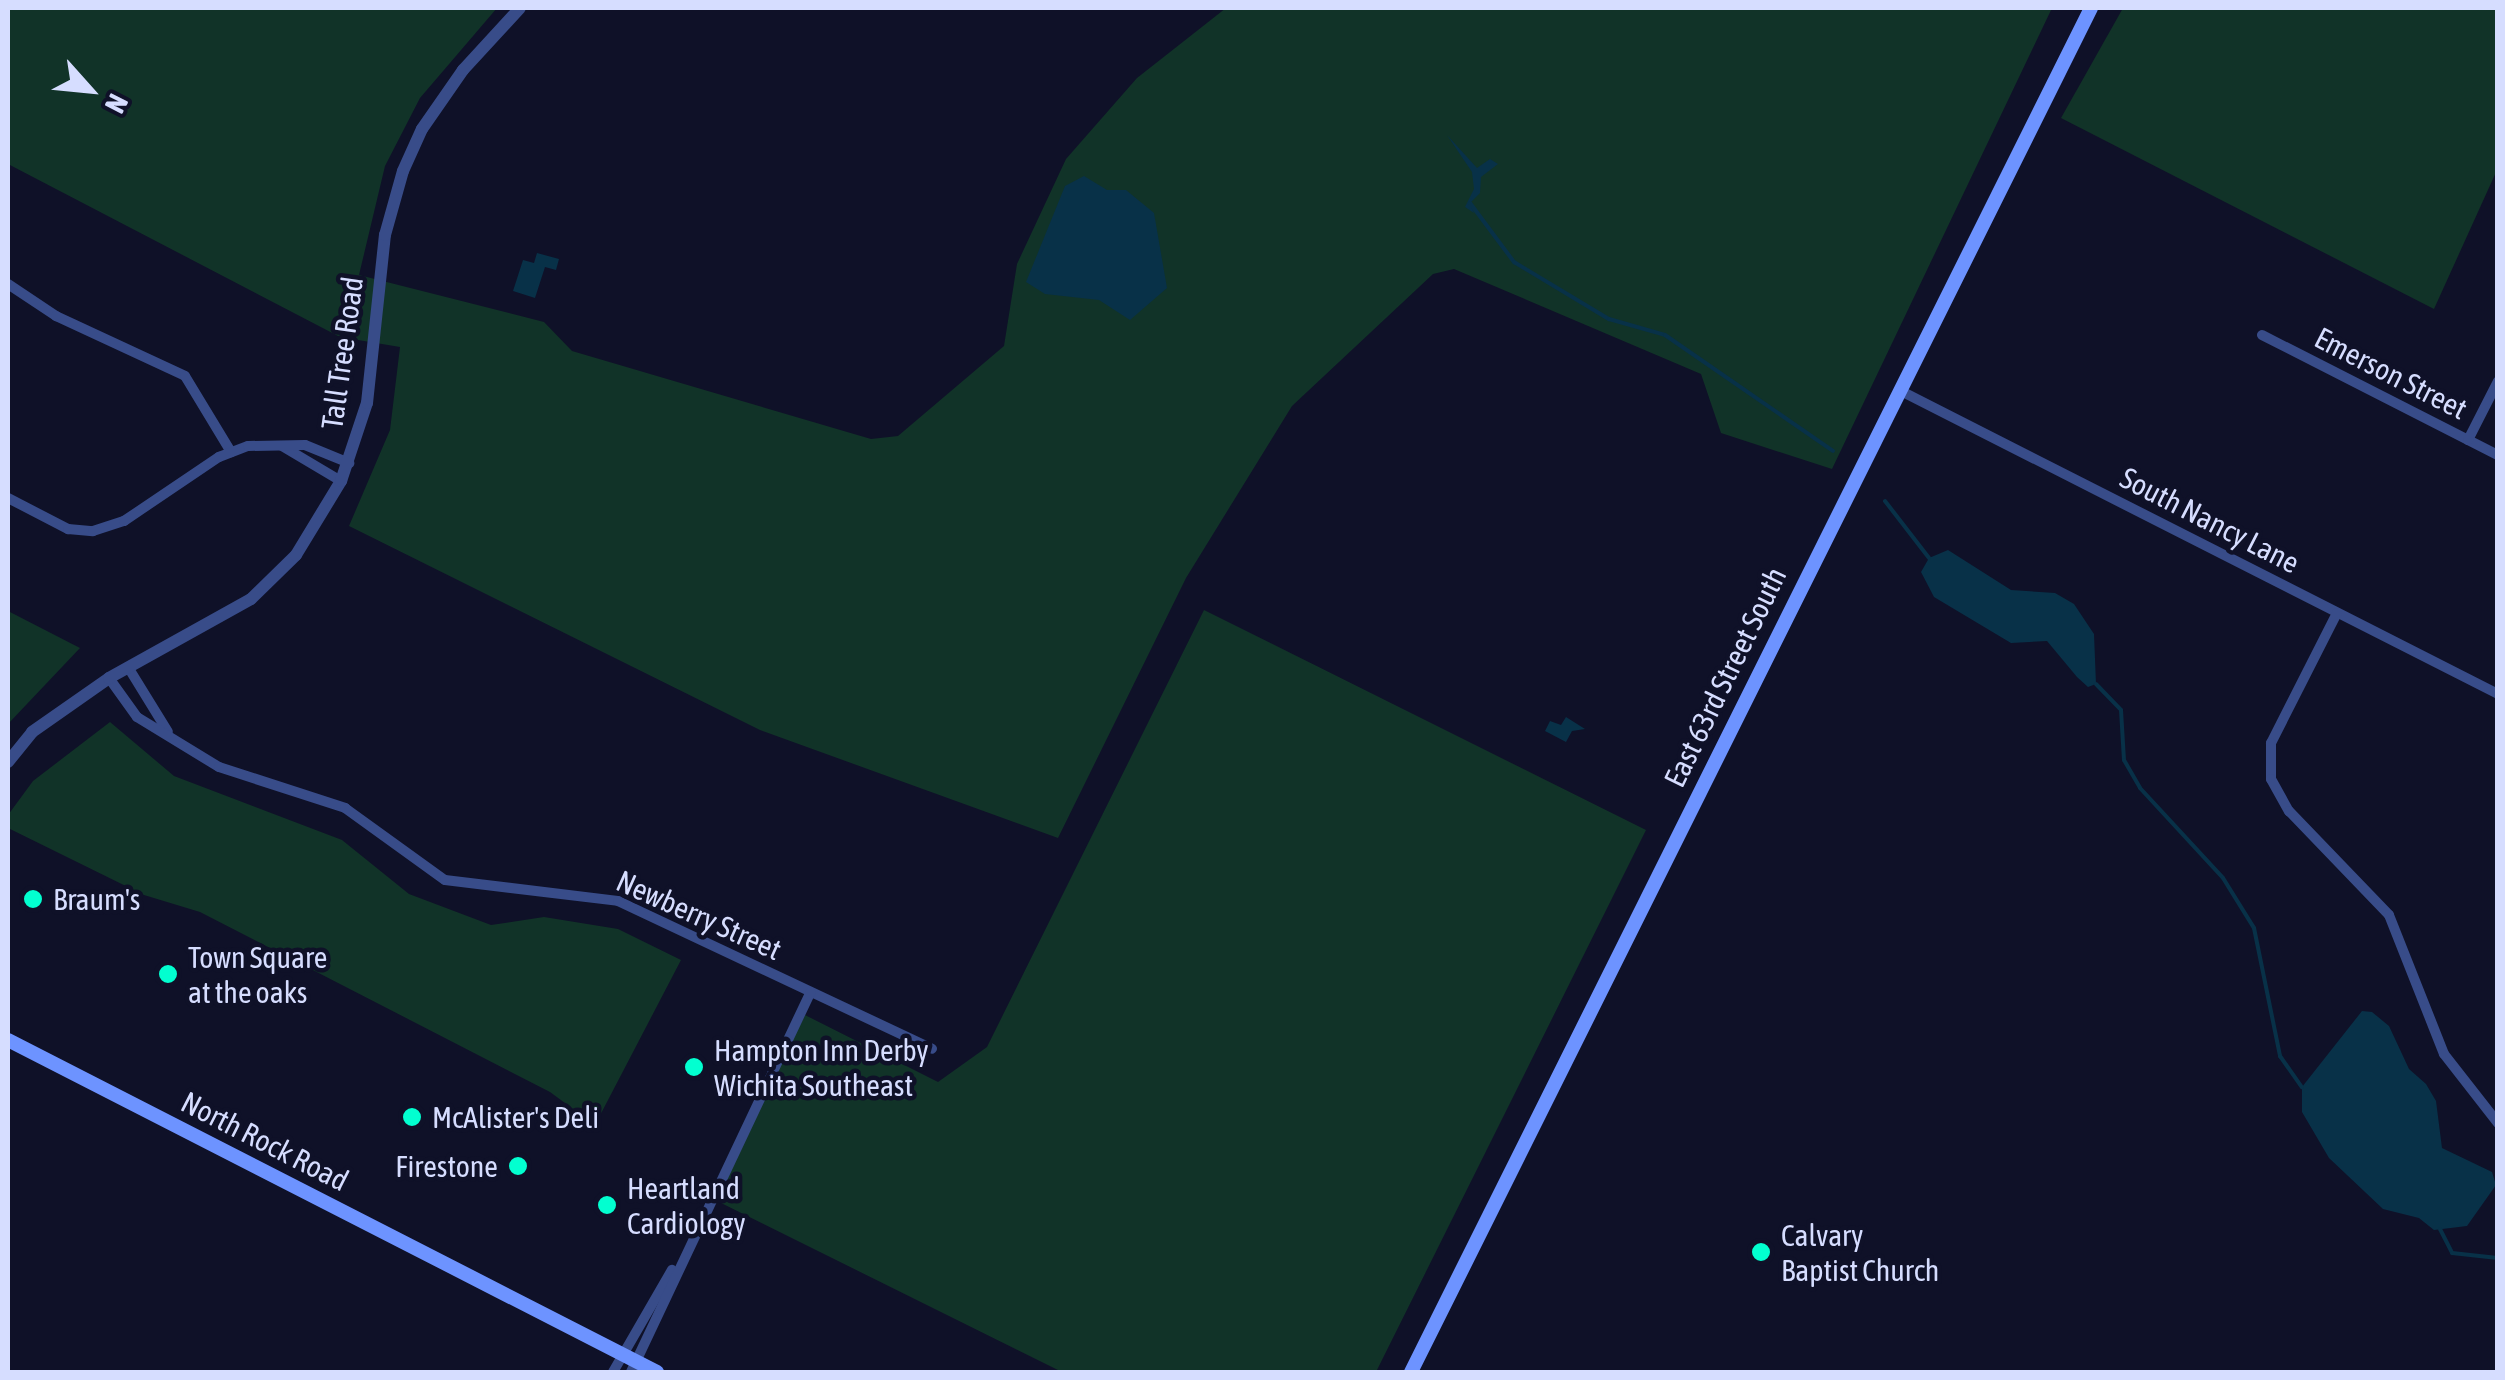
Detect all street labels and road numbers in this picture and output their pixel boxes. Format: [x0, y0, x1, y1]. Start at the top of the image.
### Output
street label: Tall Tree Road [313, 274, 371, 432]
street label: Emerson Street [2309, 319, 2473, 427]
street label: South Nancy Lane [2115, 459, 2305, 581]
street label: East 63rd Street South [1656, 561, 1794, 793]
street label: Newberry Street [611, 863, 787, 967]
street label: North Rock Road [176, 1084, 354, 1198]

